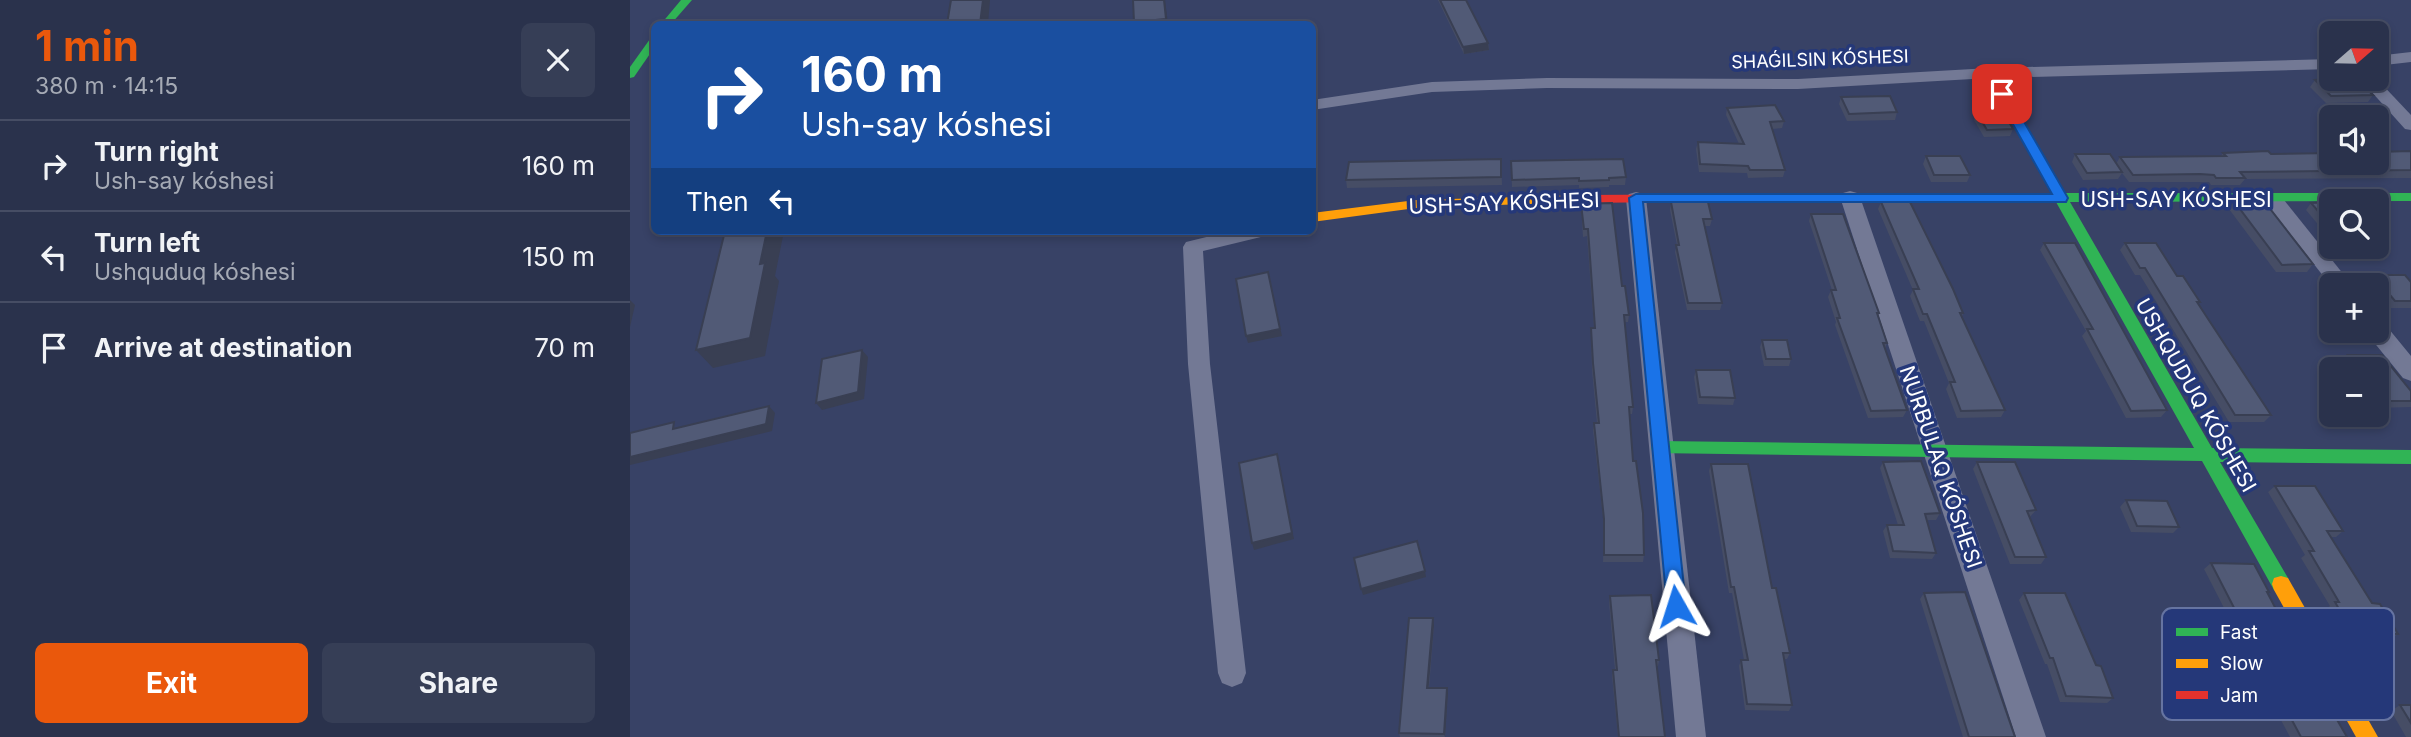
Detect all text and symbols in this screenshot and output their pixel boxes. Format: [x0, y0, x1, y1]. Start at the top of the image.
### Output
text: 1 min [35, 20, 139, 71]
north arrow [2319, 21, 2389, 91]
map controls [2319, 21, 2389, 427]
button: close [521, 23, 595, 97]
street label: SHAǴILSIN KÓSHESI [1731, 44, 1909, 73]
text: 160 m [801, 45, 943, 104]
icon: right [686, 49, 777, 140]
pin [1972, 64, 2032, 124]
text: 380 m · 14:15 [35, 72, 178, 100]
icon: arrive [1983, 75, 2021, 113]
text: Ush-say kóshesi [801, 105, 1052, 144]
button: sound [2319, 105, 2389, 175]
text: Turn right [94, 136, 219, 167]
icon: right [35, 147, 73, 185]
text: 160 m [522, 150, 595, 181]
text: Ush-say kóshesi [94, 167, 274, 195]
icon: left [763, 182, 801, 220]
text: Then [686, 186, 749, 217]
street label: USH-SAY KÓSHESI [1408, 186, 1600, 219]
street label: USH-SAY KÓSHESI [2080, 186, 2272, 212]
button: search [2319, 189, 2389, 259]
text: Turn left [94, 227, 200, 258]
icon: left [35, 238, 73, 276]
text: 150 m [522, 241, 595, 272]
text: Ushquduq kóshesi [94, 258, 296, 286]
button: + [2319, 273, 2389, 343]
street label: USHQUDUQ KÓSHESI [2130, 293, 2263, 496]
icon: arrive [35, 329, 73, 367]
text: Arrive at destination [94, 332, 353, 363]
text: 70 m [534, 332, 595, 363]
button: − [2319, 357, 2389, 427]
street label: NURBULAQ KÓSHESI [1895, 362, 1988, 571]
position arrow [1639, 569, 1713, 643]
legend [2162, 608, 2394, 720]
text: Fast [2220, 621, 2258, 644]
button: Exit [35, 643, 308, 723]
button: Share [322, 643, 595, 723]
text: Slow [2220, 652, 2263, 675]
text: Jam [2220, 684, 2258, 707]

